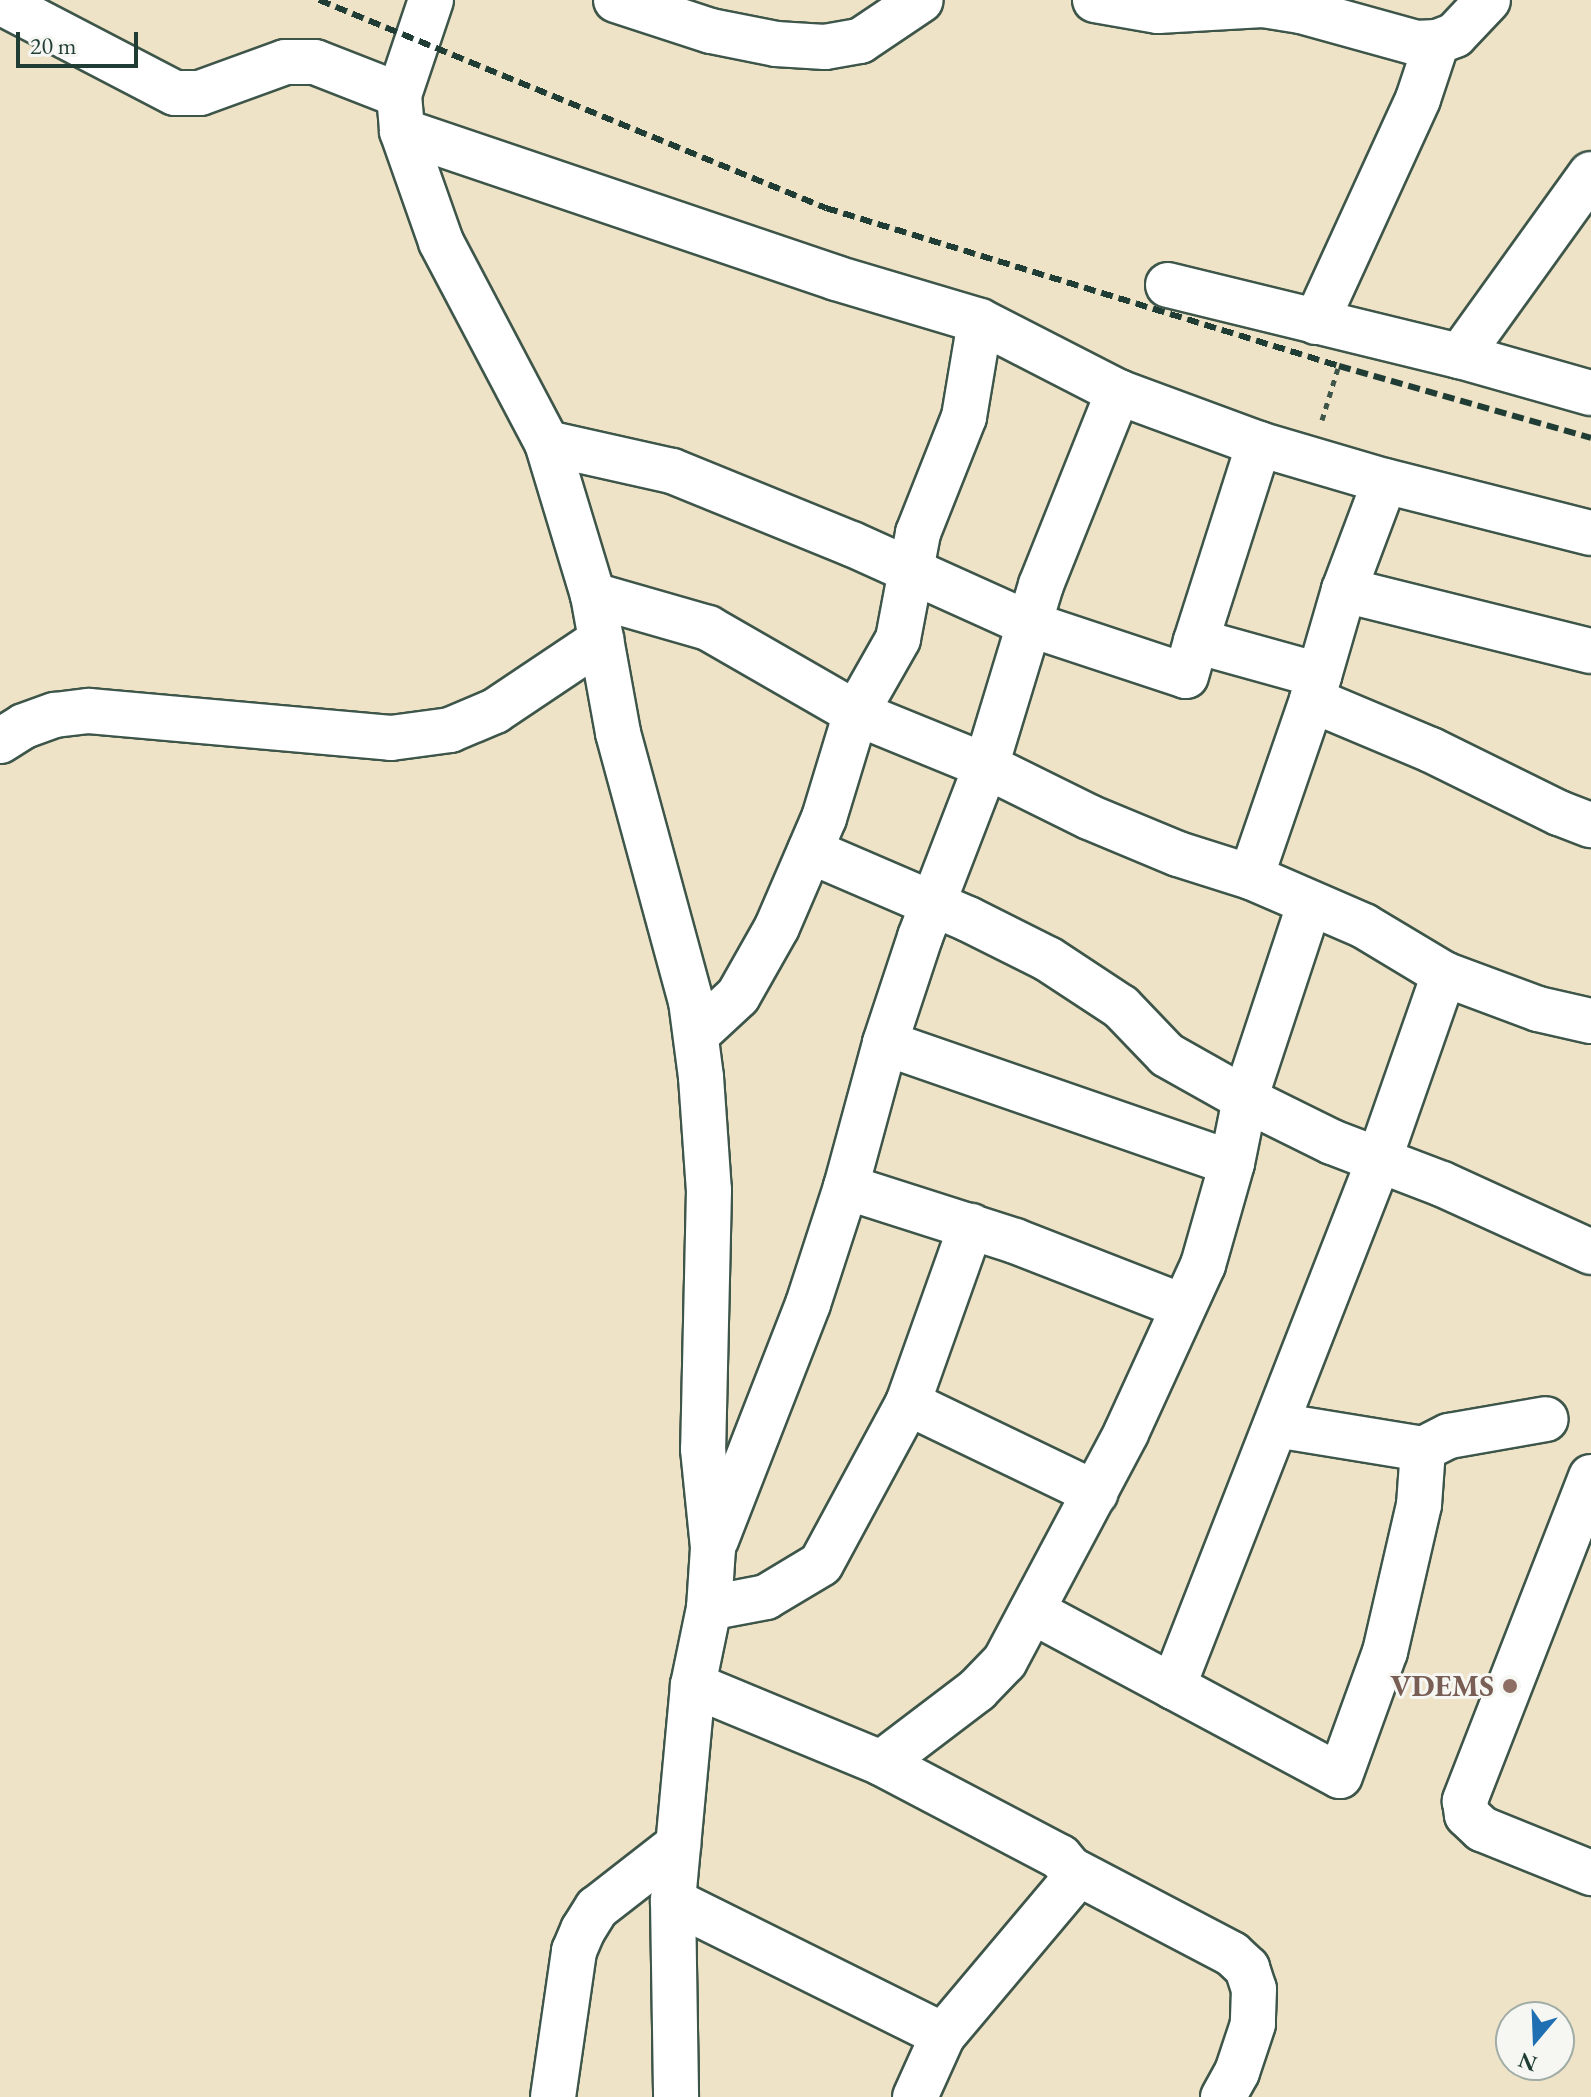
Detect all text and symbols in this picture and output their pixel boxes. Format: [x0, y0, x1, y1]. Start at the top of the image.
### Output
scale bar [20, 16, 142, 66]
text: 20 m [30, 30, 77, 61]
place label: VDEMS [1390, 1668, 1494, 1704]
marker: VDEMS [1501, 1677, 1519, 1695]
north arrow [1495, 2001, 1575, 2081]
text: N [1515, 2046, 1541, 2079]

